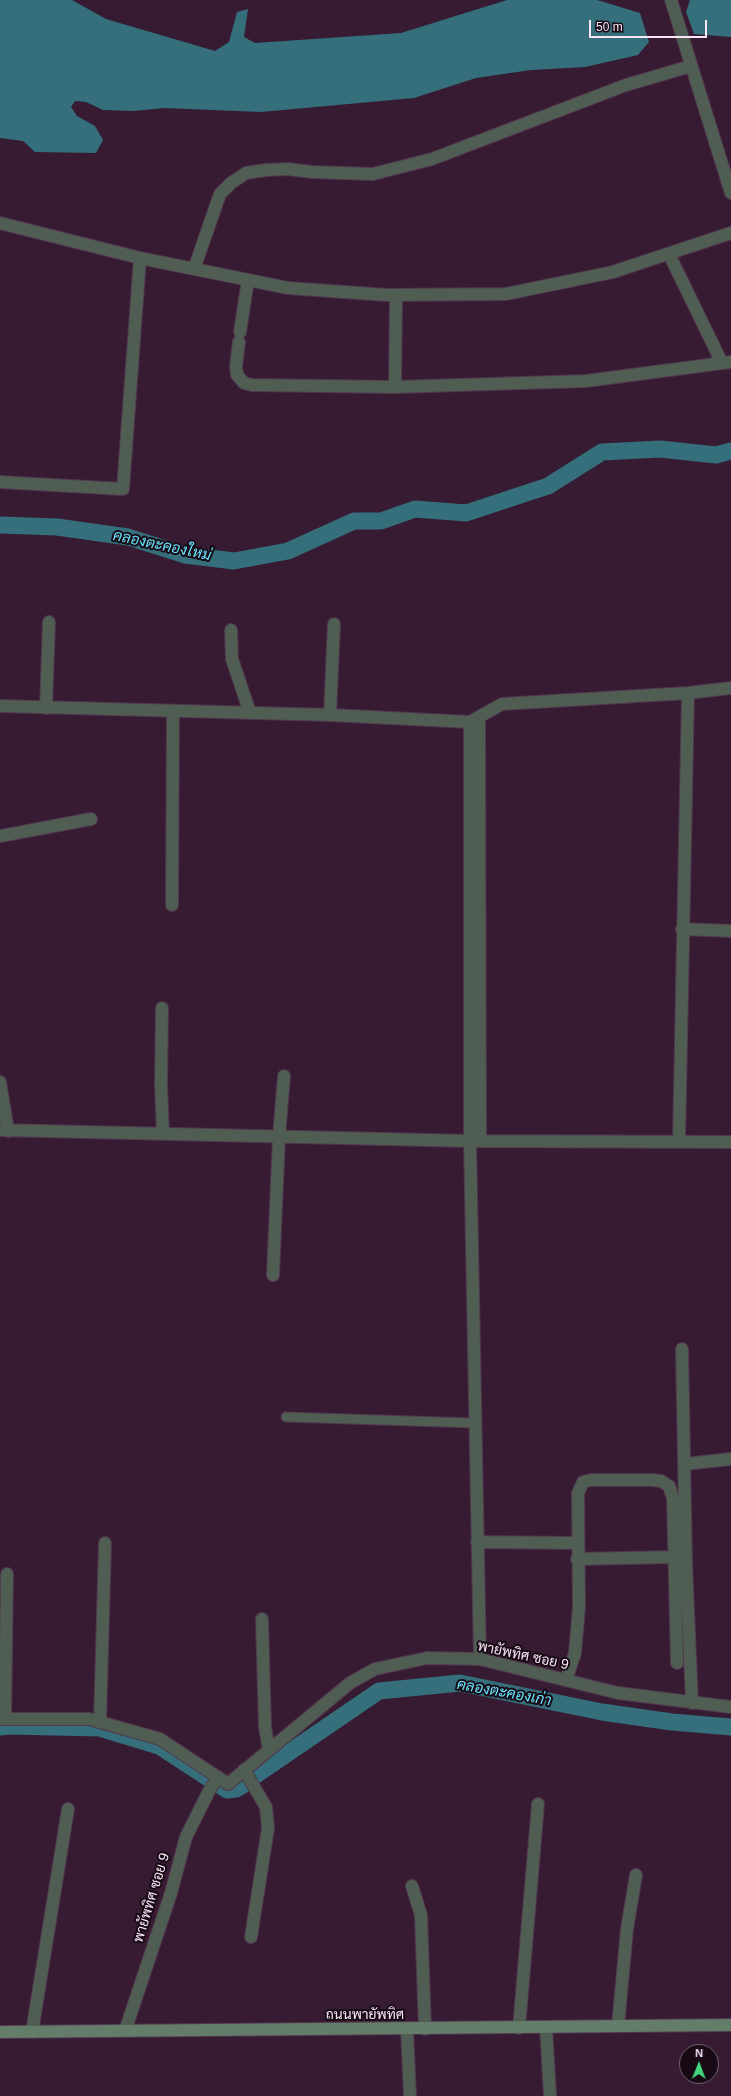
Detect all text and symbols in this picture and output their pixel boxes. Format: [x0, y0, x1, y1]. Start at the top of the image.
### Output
scale bar [591, 12, 709, 38]
text: 50 m [596, 20, 623, 34]
water label: คลองตะคองใหม่ [111, 527, 213, 565]
street label: พายัพทิศ ซอย 9 [476, 1638, 570, 1674]
water label: คลองตะคองเก่า [455, 1676, 553, 1710]
street label: พายัพทิศ ซอย 9 [130, 1851, 174, 1945]
street label: ถนนพายัพทิศ [326, 2007, 404, 2023]
north arrow [679, 2044, 719, 2084]
text: N [695, 2047, 703, 2059]

